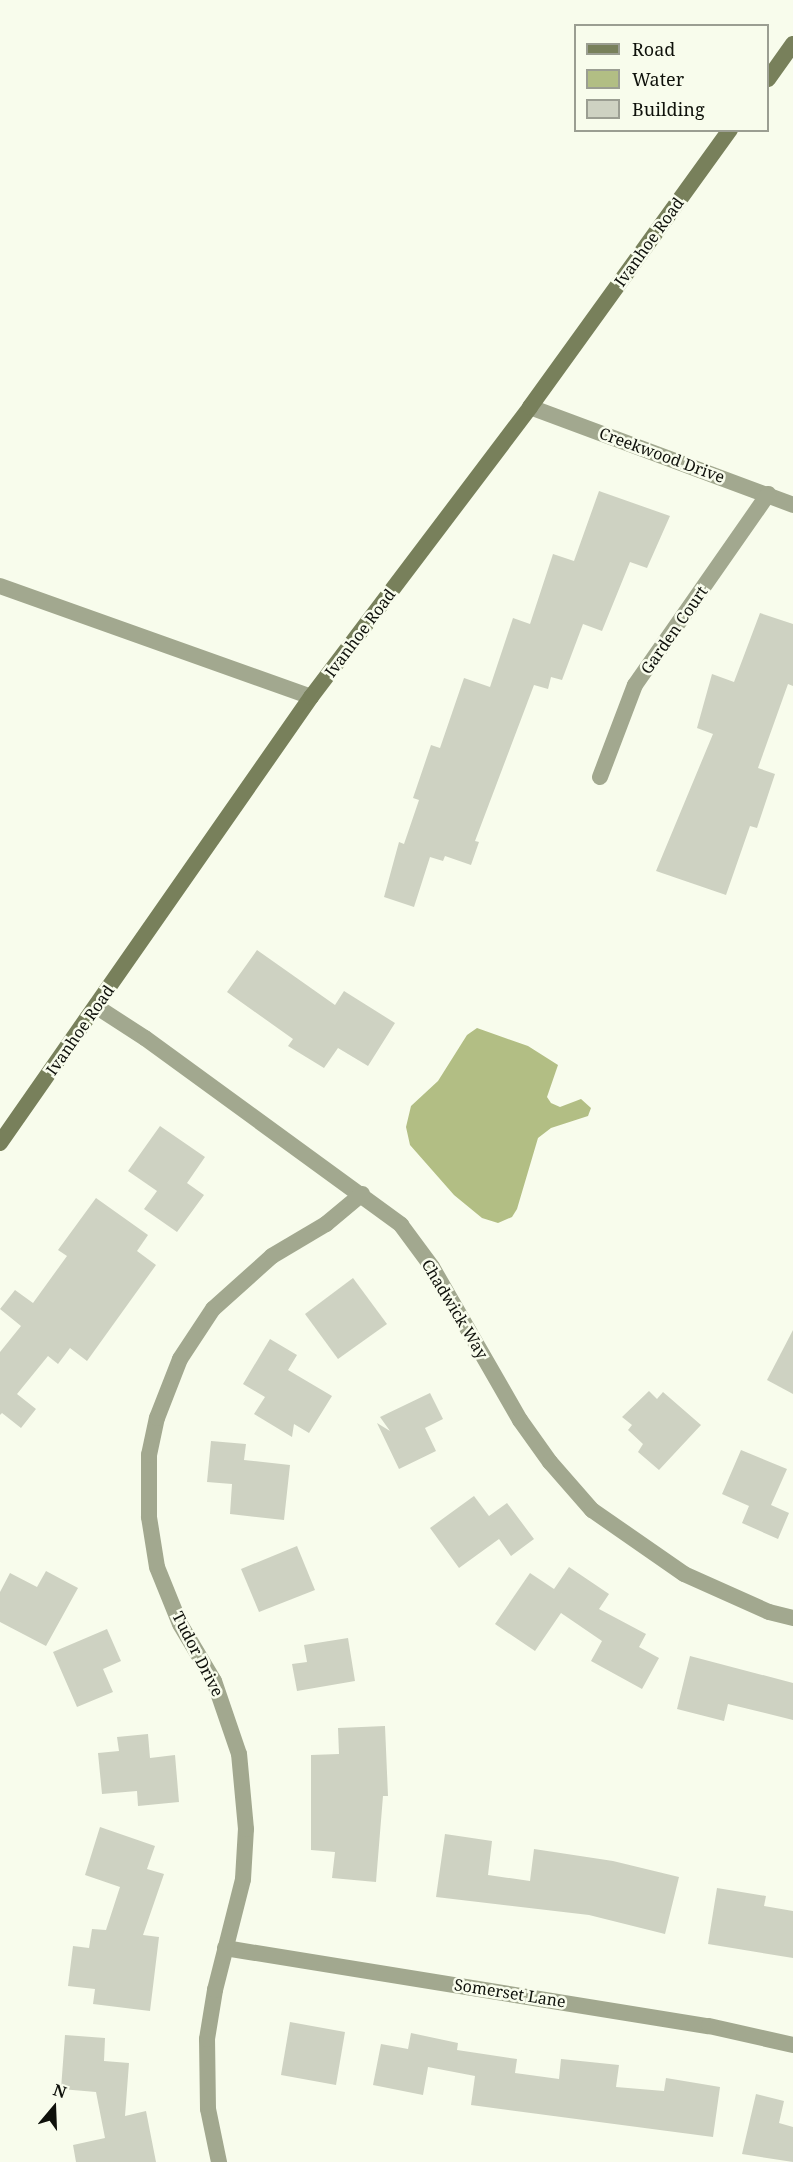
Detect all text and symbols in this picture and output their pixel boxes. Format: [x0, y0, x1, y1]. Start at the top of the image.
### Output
legend [574, 24, 769, 132]
text: Road [632, 37, 675, 61]
text: Water [632, 67, 684, 91]
text: Building [632, 97, 705, 121]
street label: Ivanhoe Road [610, 194, 688, 290]
street label: Creekwood Drive [597, 423, 727, 487]
street label: Garden Court [637, 582, 711, 678]
street label: Ivanhoe Road [321, 585, 399, 681]
street label: Ivanhoe Road [42, 981, 118, 1079]
street label: Chadwick Way [418, 1256, 492, 1362]
street label: Tudor Drive [168, 1608, 228, 1700]
street label: Somerset Lane [453, 1975, 567, 2011]
north arrow [24, 2078, 84, 2138]
text: N [50, 2079, 69, 2103]

